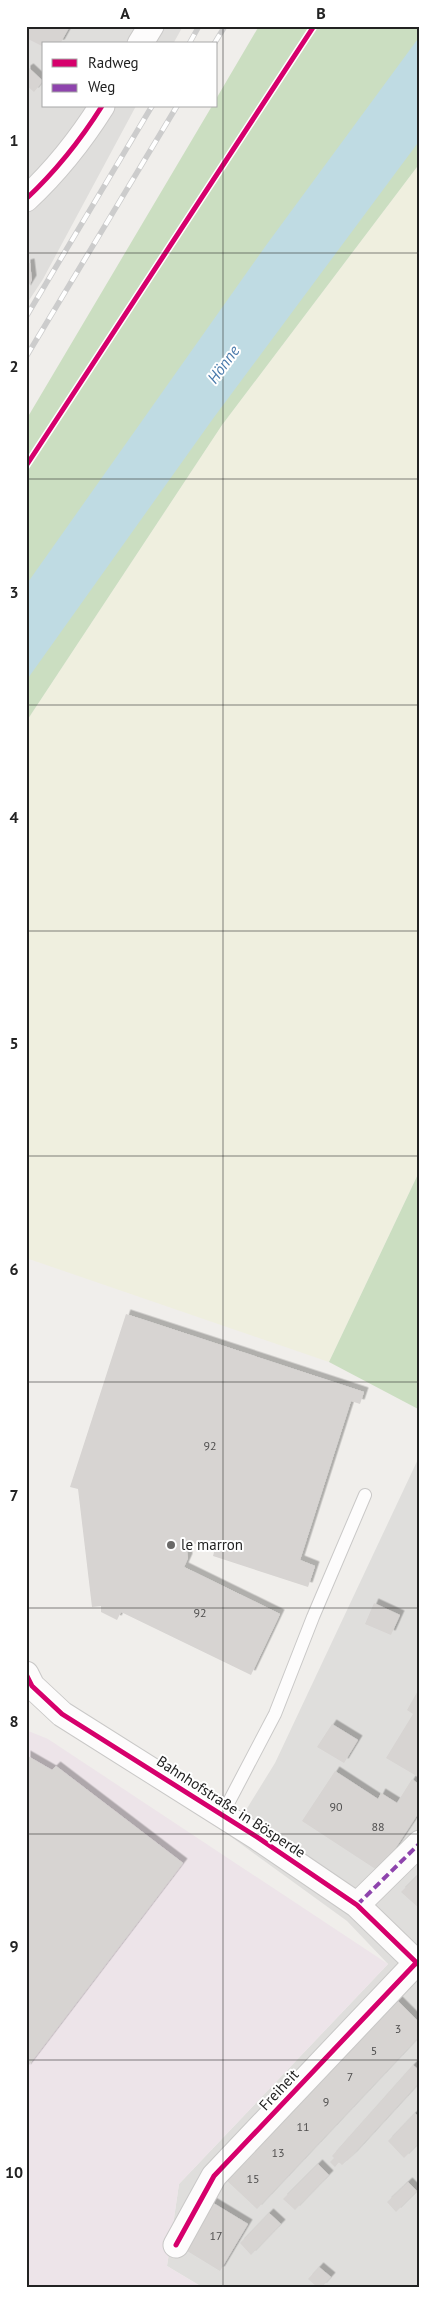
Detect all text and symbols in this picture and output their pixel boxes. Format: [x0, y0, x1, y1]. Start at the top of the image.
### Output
text: A [120, 3, 130, 23]
text: B [316, 3, 326, 23]
legend [42, 42, 218, 108]
text: Radweg [88, 53, 139, 72]
text: Weg [88, 77, 115, 96]
text: 1 [9, 130, 19, 150]
water label: Hönne [202, 341, 244, 387]
text: 2 [9, 356, 19, 376]
text: 3 [9, 582, 19, 602]
text: 4 [9, 807, 19, 827]
text: 5 [9, 1033, 19, 1053]
text: 6 [9, 1259, 19, 1279]
house number: 92 [203, 1438, 217, 1453]
text: 7 [9, 1485, 19, 1505]
place label: le marron [181, 1535, 243, 1554]
marker: le marron [165, 1539, 177, 1551]
house number: 92 [193, 1605, 207, 1620]
text: 8 [9, 1711, 19, 1731]
street label: Bahnhofstraße in Bösperde [153, 1751, 309, 1862]
house number: 90 [329, 1799, 343, 1814]
house number: 88 [371, 1819, 385, 1834]
text: 9 [9, 1936, 19, 1956]
house number: 3 [395, 2021, 401, 2036]
house number: 5 [371, 2043, 377, 2058]
street label: Freiheit [255, 2065, 302, 2114]
house number: 7 [347, 2069, 353, 2084]
house number: 9 [323, 2094, 329, 2109]
house number: 11 [296, 2119, 310, 2134]
house number: 13 [271, 2145, 285, 2160]
text: 10 [5, 2162, 23, 2182]
house number: 15 [246, 2171, 260, 2186]
house number: 17 [209, 2228, 223, 2243]

